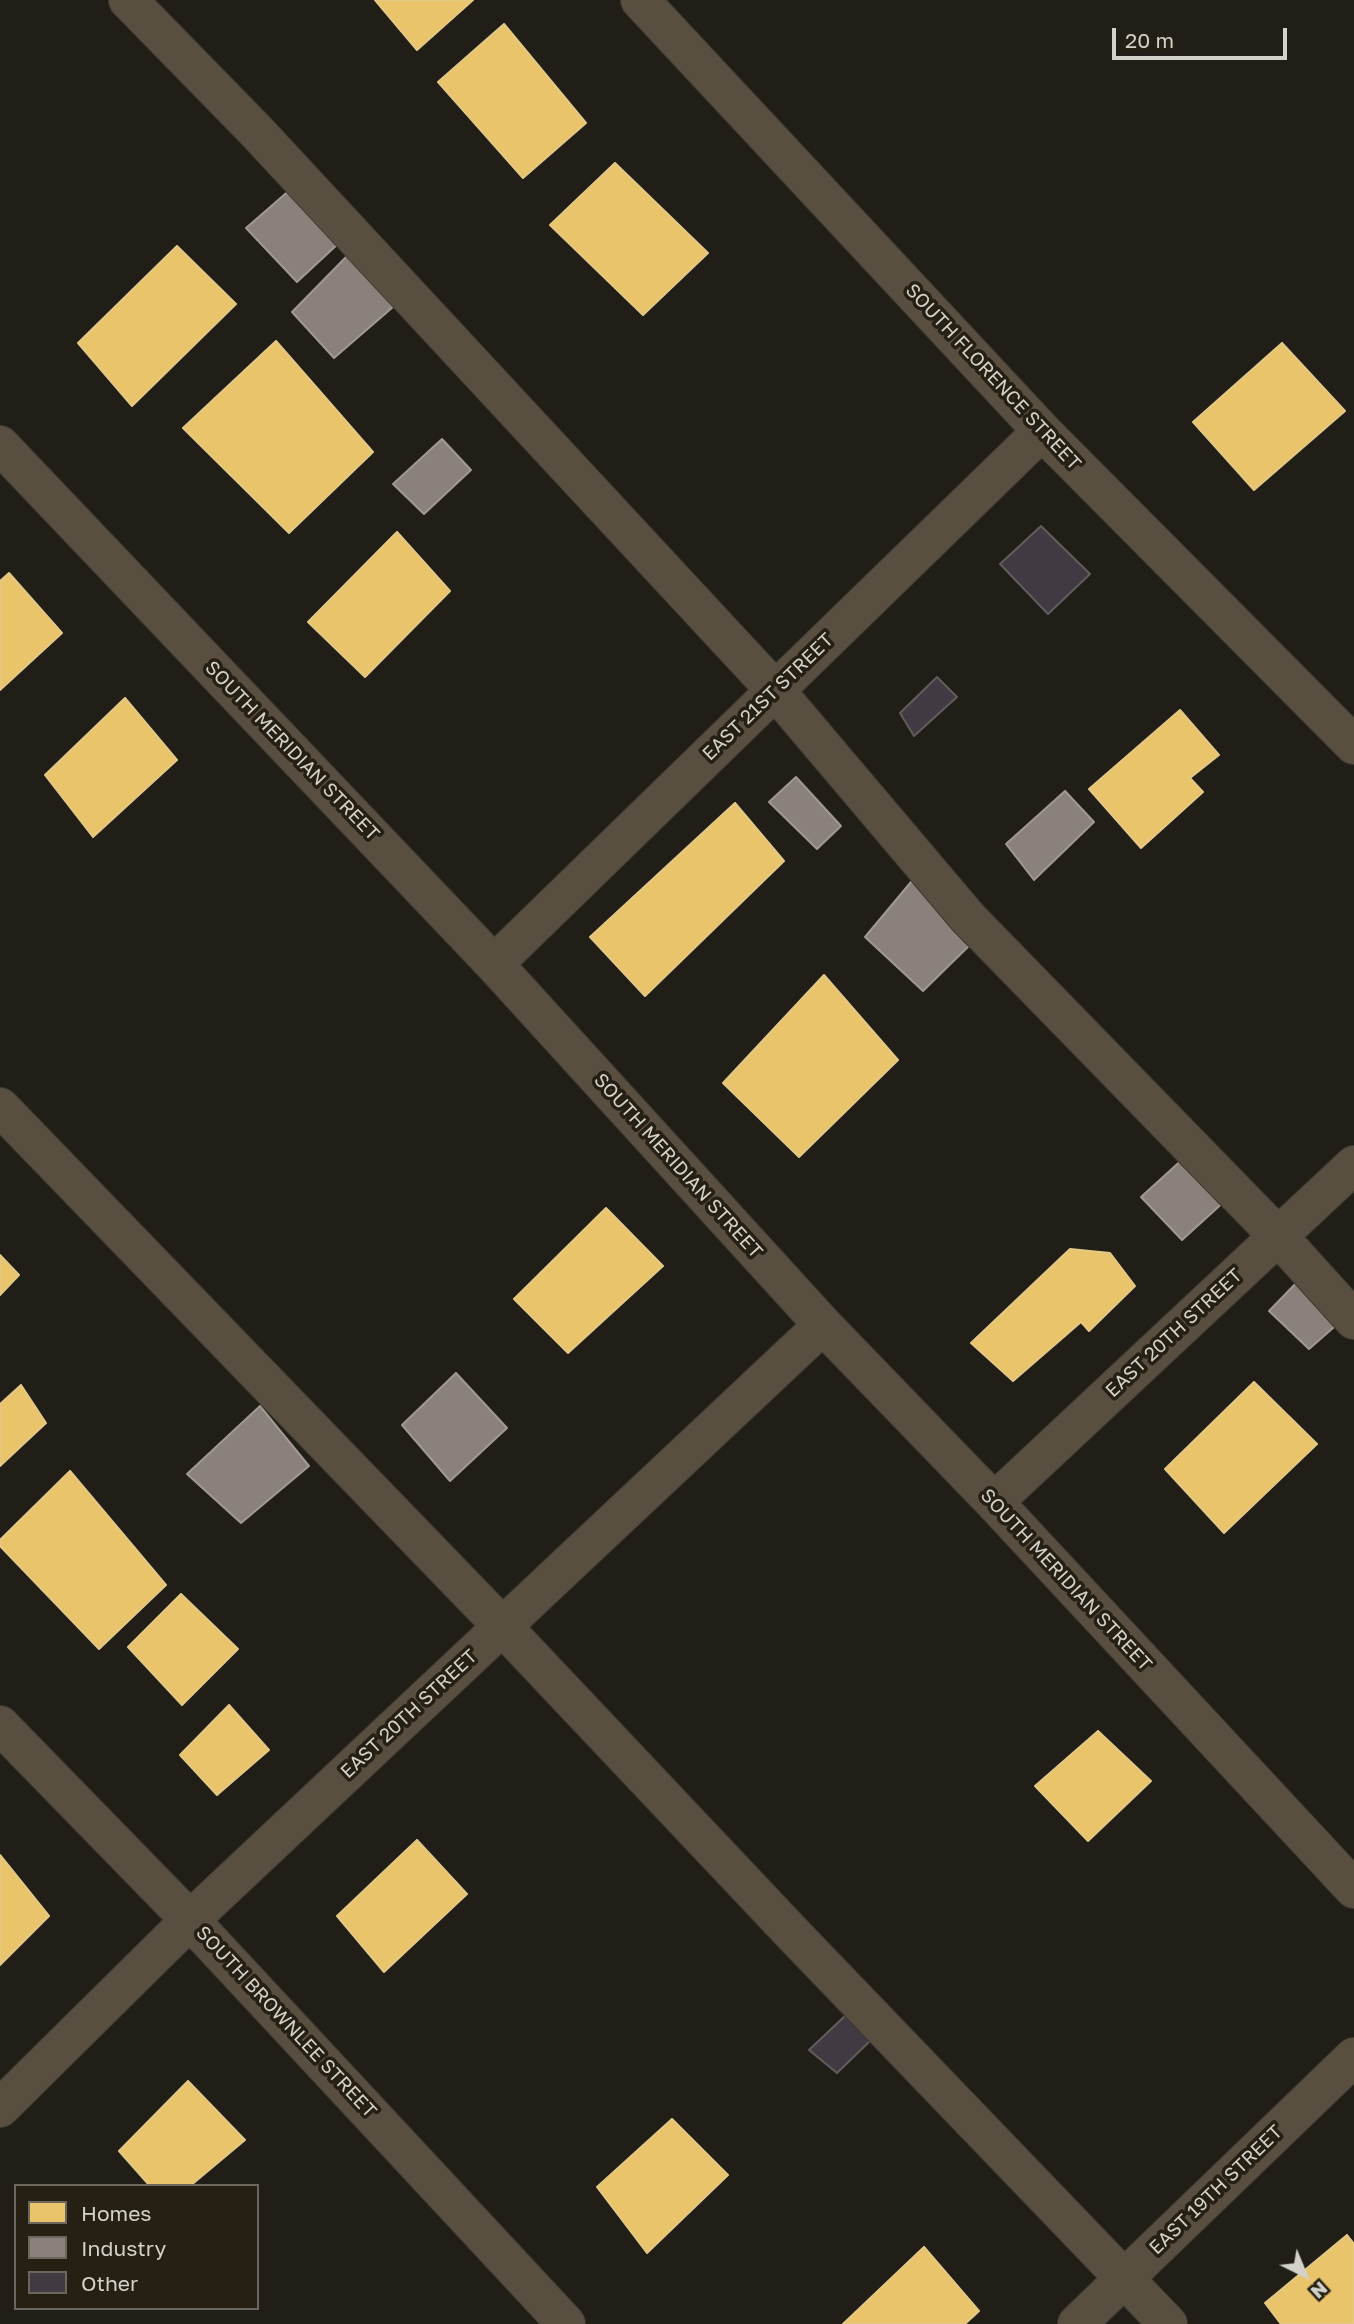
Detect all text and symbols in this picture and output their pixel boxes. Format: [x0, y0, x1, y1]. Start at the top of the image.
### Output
scale bar [1116, 14, 1291, 58]
text: 20 m [1125, 27, 1174, 53]
street label: SOUTH FLORENCE STREET [901, 279, 1085, 475]
street label: EAST 21ST STREET [698, 629, 838, 765]
street label: SOUTH MERIDIAN STREET [200, 656, 384, 846]
street label: SOUTH MERIDIAN STREET [589, 1069, 767, 1263]
street label: EAST 20TH STREET [1101, 1264, 1247, 1402]
street label: SOUTH MERIDIAN STREET [976, 1484, 1156, 1676]
street label: EAST 20TH STREET [336, 1645, 482, 1783]
street label: SOUTH BROWNLEE STREET [191, 1921, 381, 2123]
street label: EAST 19TH STREET [1145, 2121, 1287, 2259]
legend [14, 2184, 259, 2310]
text: Homes [81, 2200, 151, 2226]
text: Industry [81, 2235, 166, 2261]
north arrow [1270, 2240, 1340, 2310]
text: Other [81, 2270, 138, 2296]
text: N [1307, 2277, 1333, 2304]

